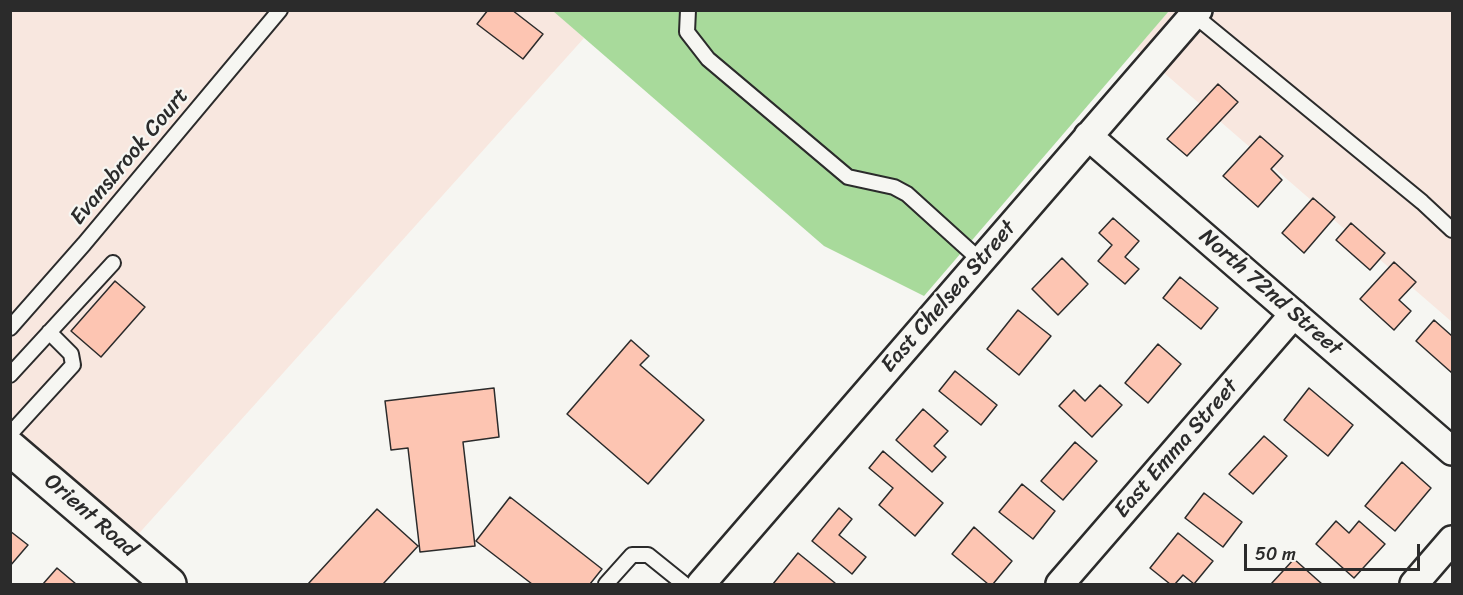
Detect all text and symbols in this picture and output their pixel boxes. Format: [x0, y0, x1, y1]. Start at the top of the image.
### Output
street label: Evansbrook Court [65, 83, 195, 231]
street label: East Chelsea Street [876, 216, 1022, 378]
street label: North 72nd Street [1193, 224, 1347, 362]
street label: East Emma Street [1109, 374, 1245, 524]
street label: Orient Road [38, 469, 142, 563]
scale bar [1247, 532, 1422, 570]
text: 50 m [1255, 538, 1296, 570]

